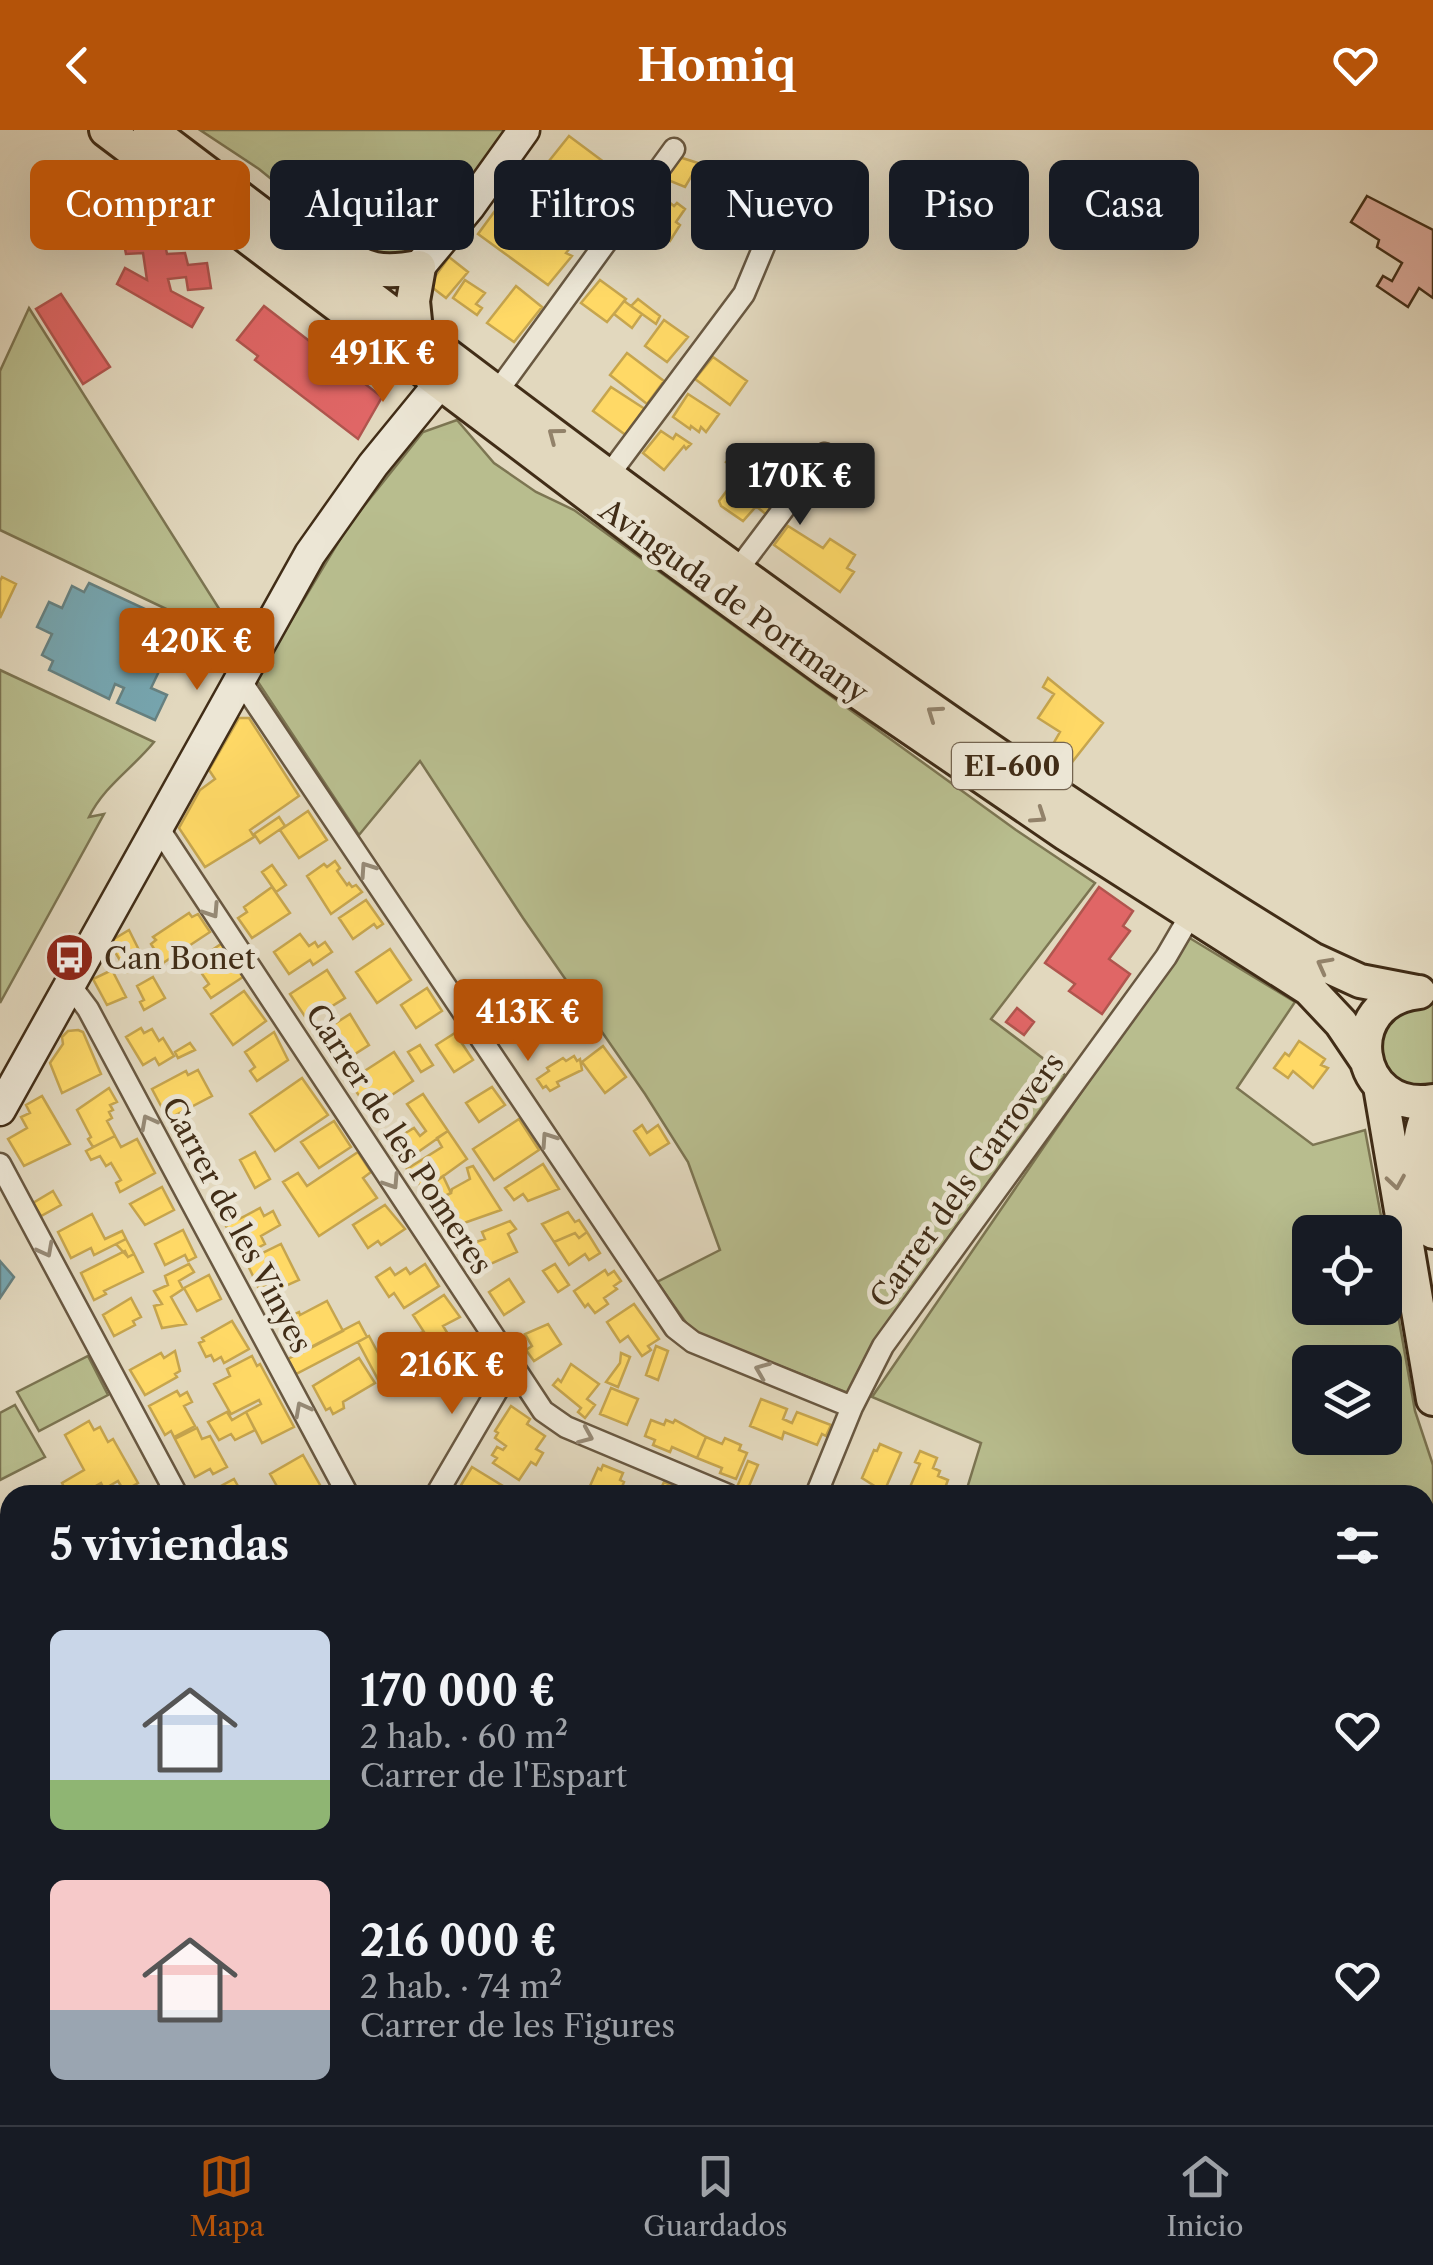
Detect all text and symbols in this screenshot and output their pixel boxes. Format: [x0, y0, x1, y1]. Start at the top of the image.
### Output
text: Homiq [637, 37, 796, 93]
icon: back [50, 38, 105, 93]
icon: heart [1328, 38, 1383, 93]
chip: Comprar [30, 160, 250, 250]
chip: Alquilar [270, 160, 474, 250]
chip: Filtros [494, 160, 671, 250]
chip: Nuevo [691, 160, 869, 250]
chip: Piso [889, 160, 1029, 250]
chip: Casa [1049, 160, 1199, 250]
pin: 491K € [302, 320, 464, 405]
text: 491K € [330, 333, 436, 372]
one-way arrow [548, 430, 566, 447]
pin: 170K € [719, 443, 881, 528]
text: 170K € [748, 456, 852, 495]
street label: Avinguda de Portmany [592, 491, 876, 711]
pin: 420K € [116, 608, 278, 693]
text: 420K € [141, 621, 253, 660]
one-way arrow [926, 706, 945, 725]
road number: EI-600 [952, 743, 1072, 789]
one-way arrow [1029, 804, 1047, 823]
one-way arrow [361, 861, 379, 880]
one-way arrow [200, 900, 219, 918]
bus stop icon: Can Bonet [43, 932, 95, 984]
place label: Can Bonet [104, 940, 256, 977]
one-way arrow [1317, 958, 1335, 977]
pin: 413K € [447, 979, 609, 1064]
text: 413K € [476, 992, 580, 1031]
street label: Carrer de les Pomeres [298, 997, 500, 1281]
street label: Carrer dels Garrovers [862, 1045, 1072, 1315]
street label: Carrer de les Vinyes [154, 1091, 320, 1359]
one-way arrow [141, 1115, 161, 1133]
one-way arrow [542, 1131, 560, 1150]
one-way arrow [379, 1171, 398, 1189]
one-way arrow [1384, 1174, 1405, 1190]
map controls [1292, 1215, 1402, 1455]
button: locate [1292, 1215, 1402, 1325]
one-way arrow [34, 1240, 53, 1258]
pin: 216K € [371, 1332, 533, 1417]
text: 216K € [399, 1345, 505, 1384]
button: layers [1292, 1345, 1402, 1455]
one-way arrow [754, 1362, 772, 1382]
one-way arrow [294, 1402, 314, 1420]
one-way arrow [577, 1424, 594, 1444]
icon: filters [1330, 1518, 1385, 1573]
text: 5 viviendas [50, 1519, 289, 1571]
text: 170 000 € [360, 1665, 556, 1717]
icon: home [130, 1670, 250, 1790]
icon: heart [1330, 1703, 1385, 1758]
text: 2 hab. · 60 m² [360, 1717, 568, 1756]
text: Carrer de l'Espart [360, 1756, 627, 1795]
text: 216 000 € [360, 1915, 557, 1967]
icon: home [130, 1920, 250, 2040]
icon: heart [1330, 1953, 1385, 2008]
text: 2 hab. · 74 m² [360, 1967, 562, 2006]
text: Carrer de les Figures [360, 2006, 675, 2045]
tab: Mapa [189, 2149, 264, 2243]
tab: Guardados [643, 2149, 788, 2243]
tab: Inicio [1167, 2149, 1244, 2243]

